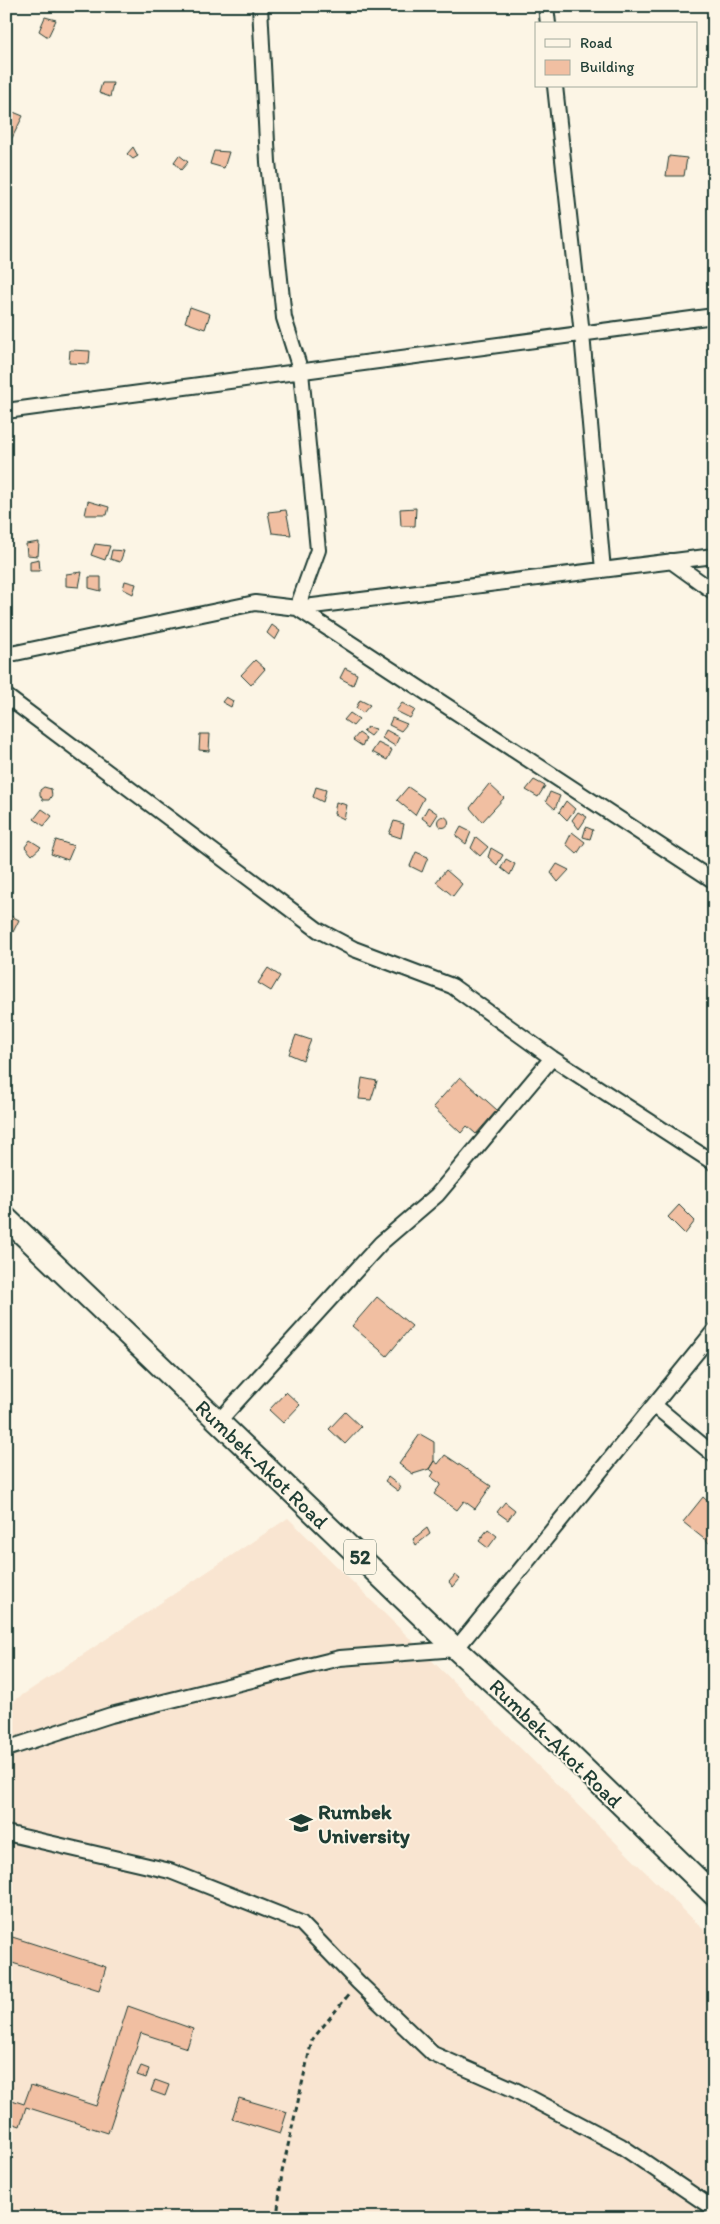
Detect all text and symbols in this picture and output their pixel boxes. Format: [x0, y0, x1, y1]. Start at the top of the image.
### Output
legend [535, 22, 698, 88]
text: Road [580, 34, 613, 52]
text: Building [580, 58, 634, 76]
street label: Rumbek-Akot Road [190, 1394, 334, 1534]
road number: 52 [344, 1540, 376, 1574]
street label: Rumbek-Akot Road [484, 1673, 628, 1813]
place label: Rumbek University [318, 1799, 411, 1849]
school or university icon: Rumbek University [288, 1810, 314, 1836]

